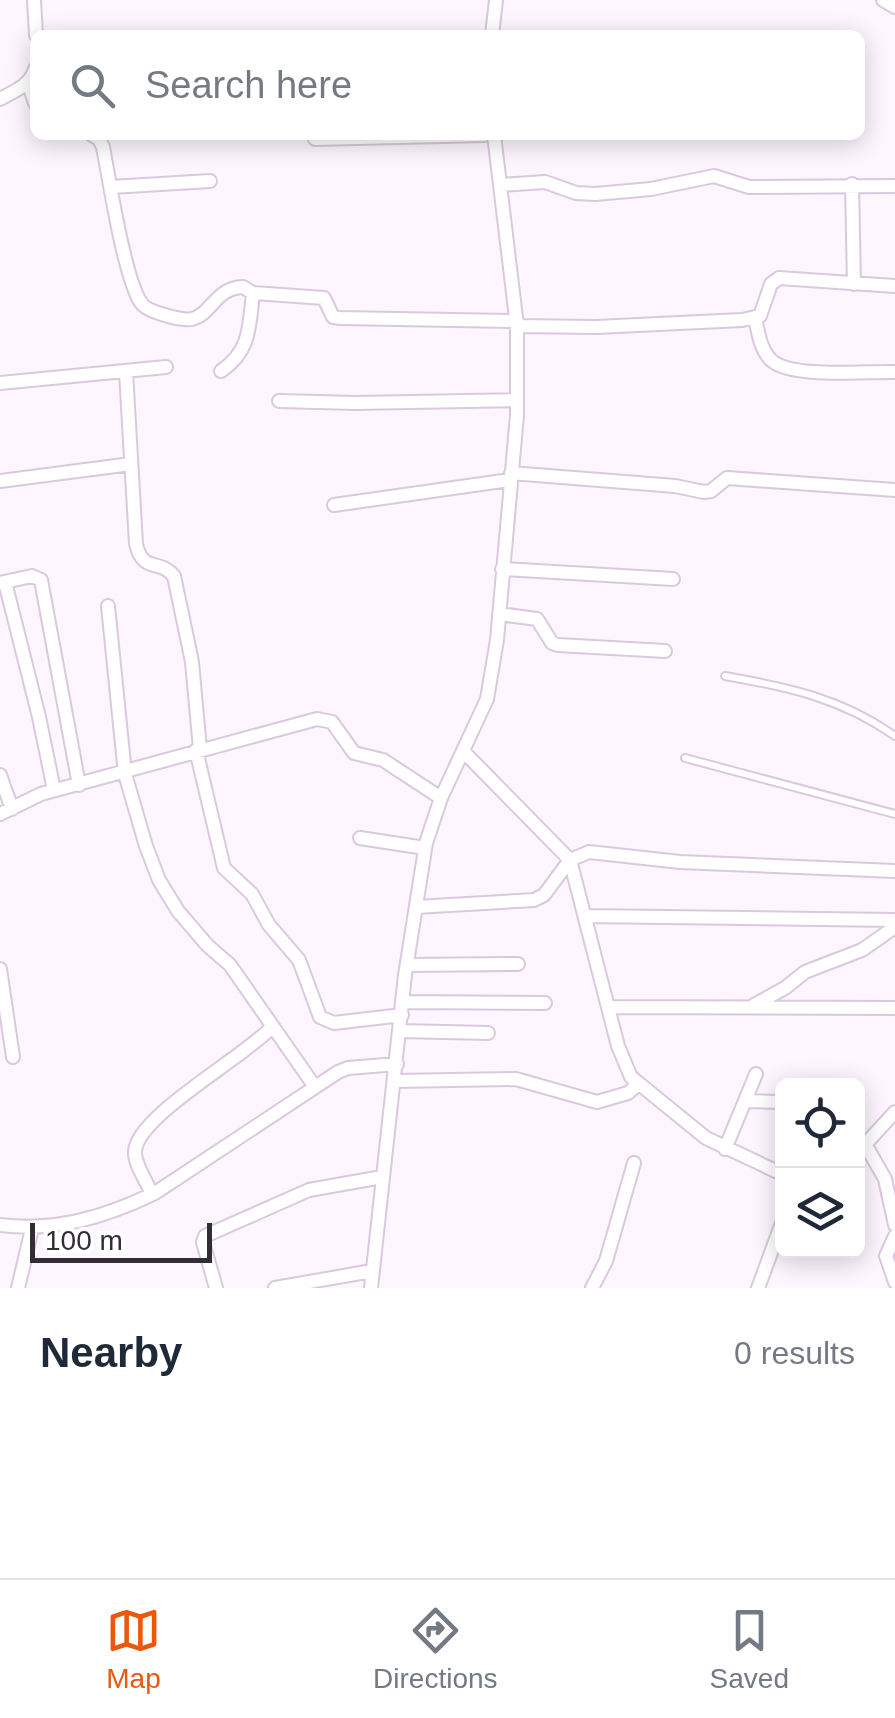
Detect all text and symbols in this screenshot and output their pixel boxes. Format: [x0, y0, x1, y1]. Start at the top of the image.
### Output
search box [30, 30, 865, 140]
icon: search [65, 58, 120, 113]
text: Search here [145, 64, 352, 106]
map controls [775, 1078, 865, 1258]
button: locate [775, 1078, 865, 1168]
button: layers [775, 1168, 865, 1258]
scale bar [30, 1218, 212, 1262]
text: 100 m [45, 1225, 123, 1256]
text: Nearby [40, 1329, 182, 1376]
text: 0 results [734, 1335, 855, 1371]
tab: Map [106, 1603, 161, 1695]
tab: Directions [373, 1603, 498, 1695]
tab: Saved [710, 1603, 789, 1695]

